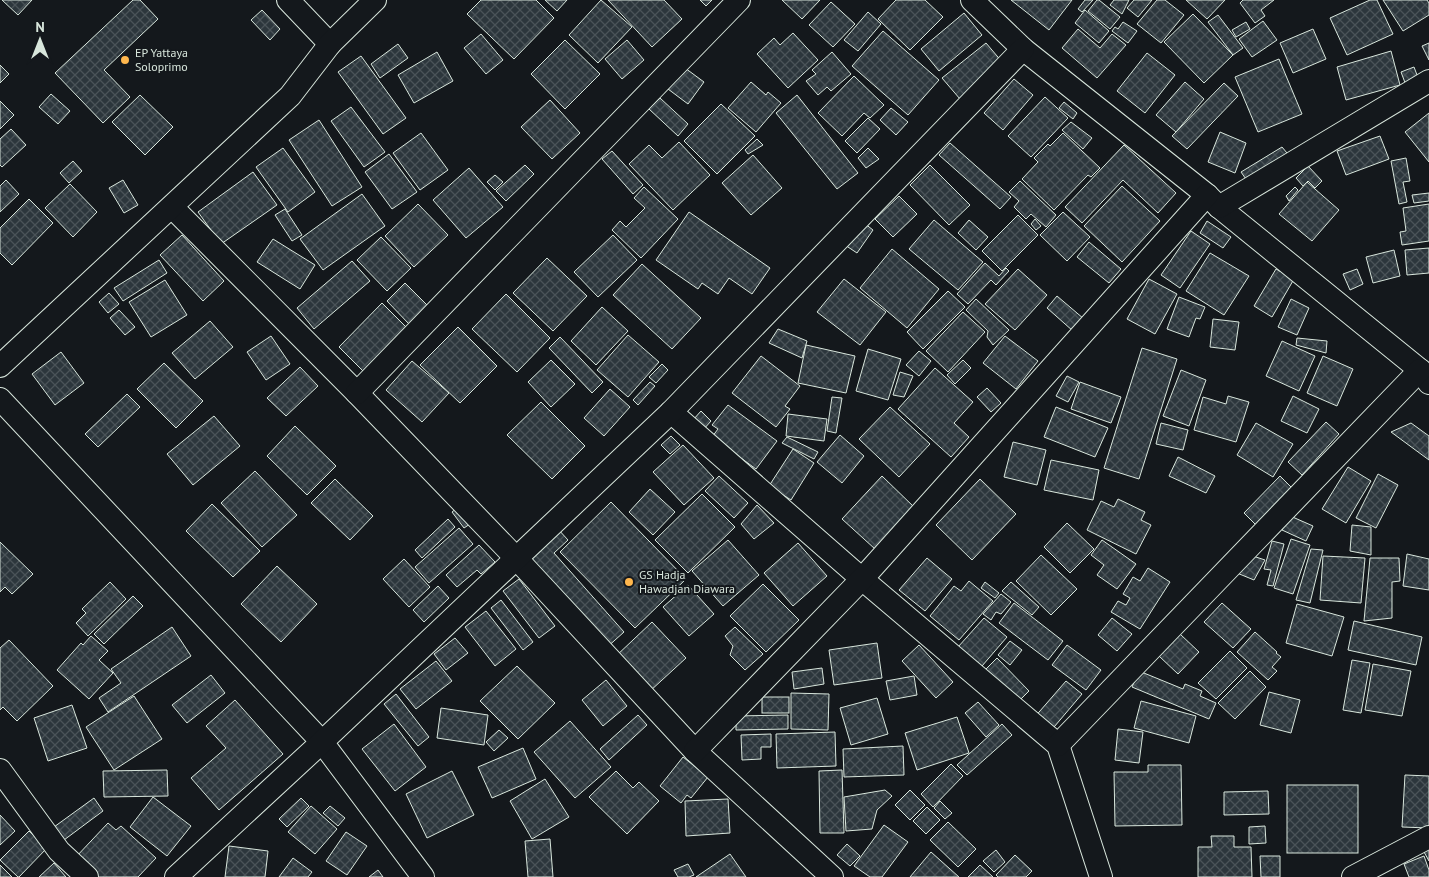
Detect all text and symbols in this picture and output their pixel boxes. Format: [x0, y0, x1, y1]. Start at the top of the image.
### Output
north arrow [15, 15, 65, 65]
text: N [35, 18, 45, 36]
place label: EP Yattaya Soloprimo [135, 45, 188, 74]
marker: EP Yattaya Soloprimo [119, 54, 131, 66]
place label: GS Hadja Hawadjan Diawara [639, 567, 735, 596]
marker: GS Hadja Hawadjan Diawara [623, 576, 635, 588]

